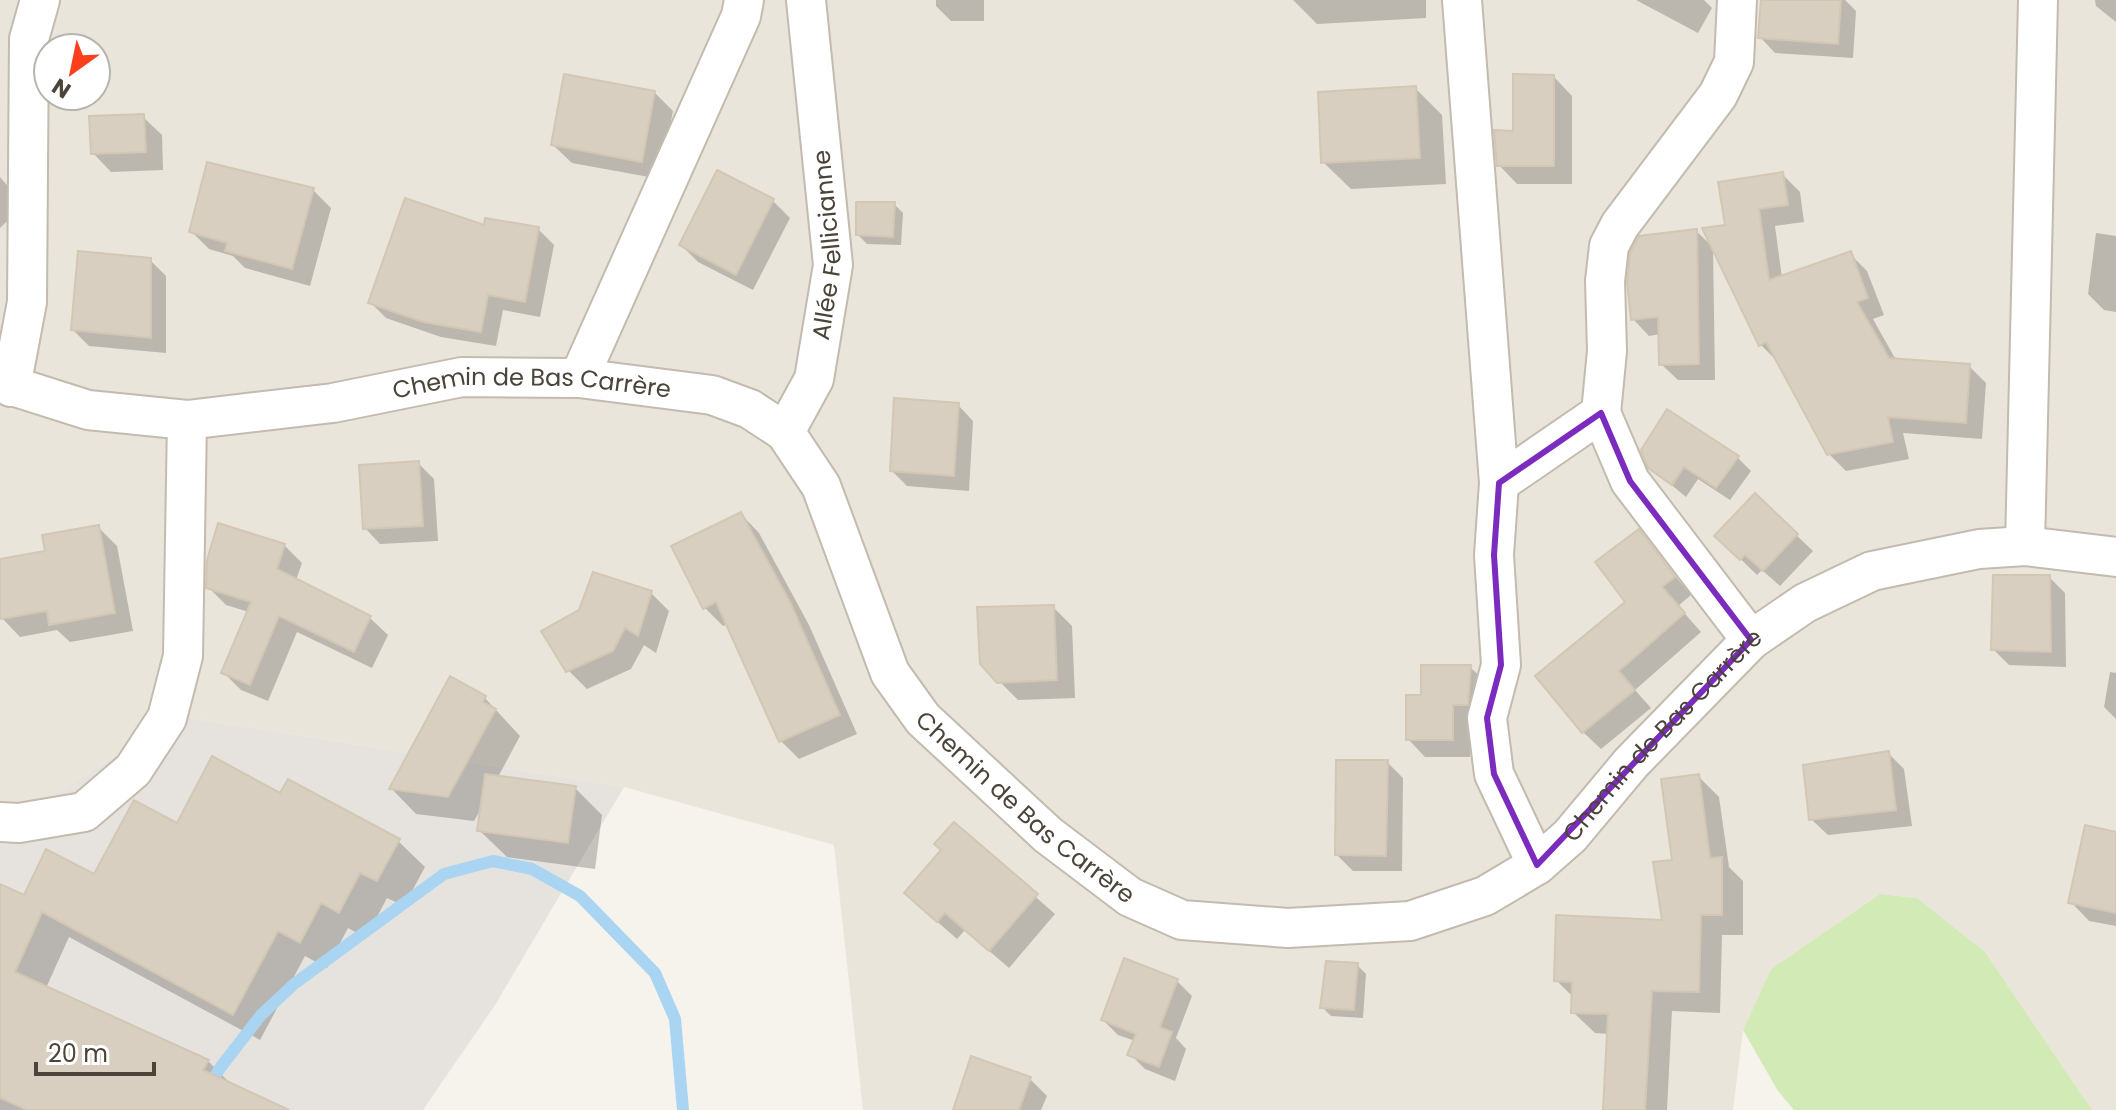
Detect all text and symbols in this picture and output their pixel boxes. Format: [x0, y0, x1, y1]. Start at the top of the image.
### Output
north arrow [32, 32, 112, 112]
text: N [46, 71, 77, 106]
street label: Allée Fellicianne [804, 148, 849, 342]
street label: Chemin de Bas Carrère [390, 360, 673, 407]
street label: Chemin de Bas Carrère [1555, 620, 1768, 849]
street label: Chemin de Bas Carrère [909, 703, 1142, 911]
scale bar [36, 1026, 154, 1076]
text: 20 m [48, 1037, 108, 1070]

